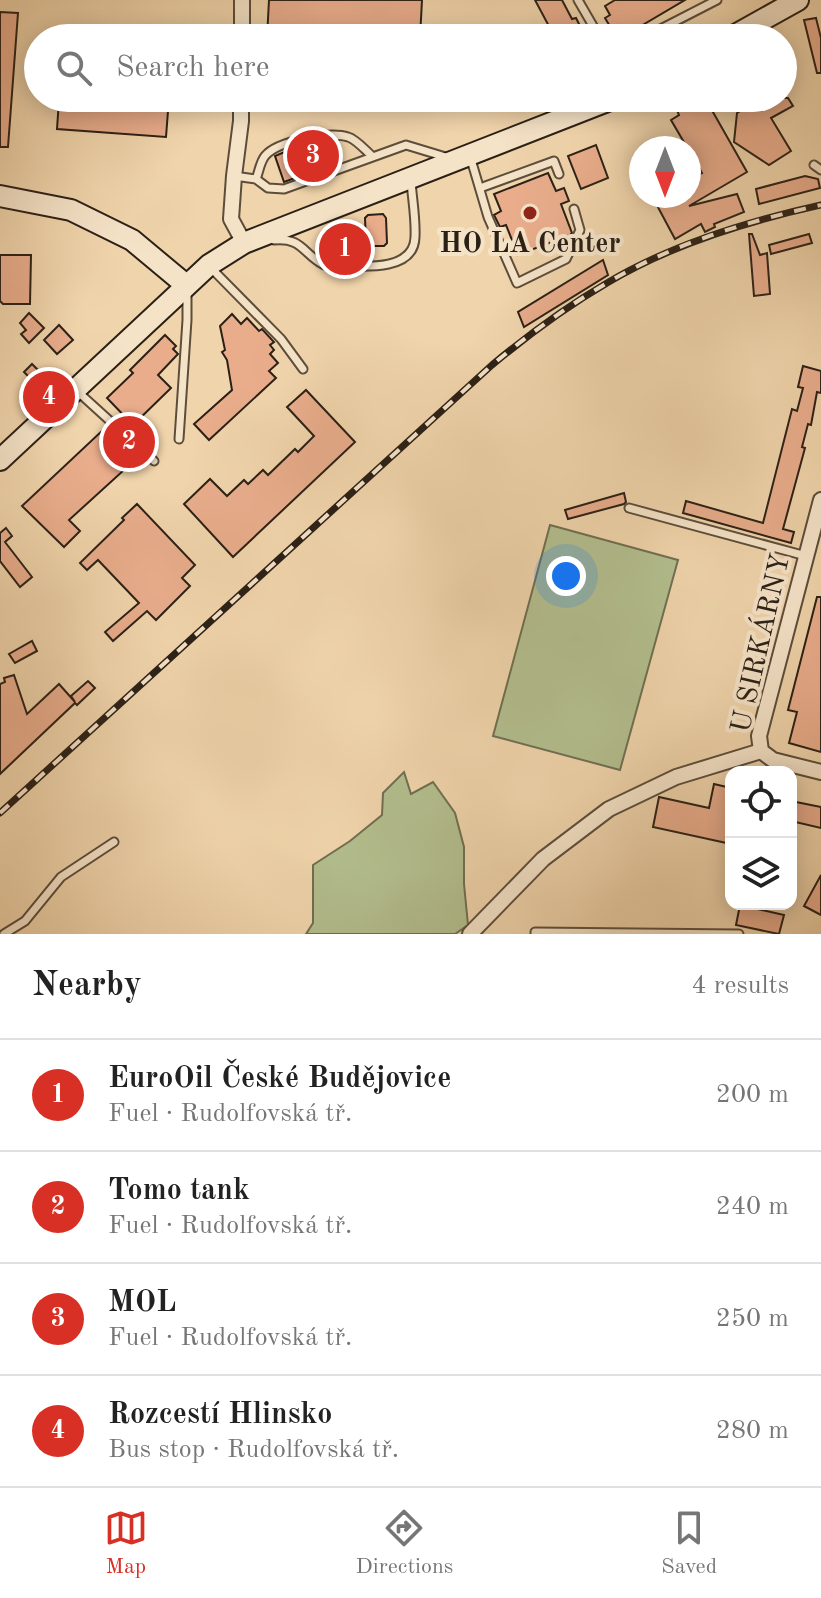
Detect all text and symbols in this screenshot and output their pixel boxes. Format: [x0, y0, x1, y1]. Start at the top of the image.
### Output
search box [24, 24, 797, 112]
icon: search [52, 46, 96, 90]
text: Search here [116, 53, 270, 83]
pin: 3 [287, 126, 339, 186]
north arrow [629, 136, 701, 208]
marker: HO LA Center [521, 204, 539, 222]
pin: 1 [319, 219, 371, 279]
place label: HO LA Center [439, 231, 621, 259]
pin: 4 [23, 367, 75, 427]
pin: 2 [103, 412, 155, 472]
street label: U SIRKÁRNY [723, 550, 796, 736]
your location [546, 556, 586, 596]
map controls [725, 766, 797, 910]
button: locate [725, 766, 797, 838]
button: layers [725, 838, 797, 910]
text: Nearby [32, 969, 142, 1003]
text: 4 results [691, 973, 789, 999]
text: EuroOil České Budějovice [108, 1064, 451, 1094]
text: 1 [50, 1082, 66, 1108]
text: 200 m [716, 1082, 789, 1108]
text: Fuel · Rudolfovská tř. [108, 1101, 352, 1127]
text: Tomo tank [108, 1176, 250, 1206]
text: 2 [50, 1194, 66, 1220]
text: 240 m [716, 1194, 789, 1220]
text: Fuel · Rudolfovská tř. [108, 1213, 352, 1239]
text: MOL [108, 1288, 176, 1318]
text: 3 [50, 1306, 66, 1332]
text: 250 m [716, 1306, 789, 1332]
text: Fuel · Rudolfovská tř. [108, 1325, 352, 1351]
text: Rozcestí Hlinsko [108, 1400, 332, 1430]
text: 4 [50, 1418, 66, 1444]
text: 280 m [716, 1418, 789, 1444]
text: Bus stop · Rudolfovská tř. [108, 1437, 399, 1463]
tab: Map [104, 1506, 148, 1581]
tab: Directions [356, 1506, 453, 1581]
tab: Saved [661, 1506, 717, 1581]

